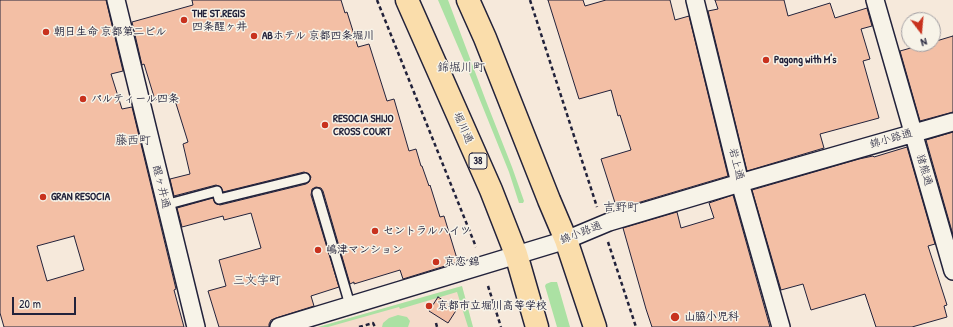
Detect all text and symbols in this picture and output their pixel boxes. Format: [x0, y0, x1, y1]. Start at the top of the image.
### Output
place label: THE ST.REGIS 四条醒ヶ井 [192, 7, 247, 33]
north arrow [901, 12, 941, 52]
marker: THE ST.REGIS 四条醒ヶ井 [179, 15, 189, 25]
place label: 朝日生命 京都第二ビル [54, 25, 167, 39]
marker: 朝日生命 京都第二ビル [41, 27, 51, 37]
place label: ABホテル 京都四条堀川 [262, 29, 374, 43]
marker: ABホテル 京都四条堀川 [249, 31, 259, 41]
text: N [919, 35, 929, 50]
place label: Pagong with M's [774, 53, 836, 67]
marker: Pagong with M's [761, 55, 771, 65]
district label: 錦堀川町 [437, 61, 485, 75]
place label: パルティール四条 [91, 92, 179, 106]
marker: パルティール四条 [78, 94, 88, 104]
street label: 堀川通 [450, 110, 476, 146]
place label: RESOCIA SHIJO CROSS COURT [333, 112, 393, 138]
marker: RESOCIA SHIJO CROSS COURT [320, 120, 330, 130]
street label: 錦小路通 [868, 127, 914, 151]
district label: 藤西町 [115, 134, 151, 148]
street label: 岩上通 [726, 146, 746, 182]
street label: 猪熊通 [913, 152, 935, 188]
road number: 38 [469, 153, 487, 169]
street label: 醒ヶ井通 [149, 164, 173, 210]
place label: GRAN RESOCIA [51, 190, 110, 204]
marker: GRAN RESOCIA [38, 192, 48, 202]
district label: 吉野町 [603, 201, 639, 215]
street label: 錦小路通 [558, 219, 604, 247]
place label: セントラルハイツ [383, 224, 471, 238]
marker: セントラルハイツ [370, 226, 380, 236]
place label: 嶋津マンション [326, 243, 403, 257]
marker: 嶋津マンション [313, 245, 323, 255]
place label: 京恋 錦 [444, 255, 480, 269]
marker: 京恋 錦 [431, 257, 441, 267]
district label: 三文字町 [233, 274, 281, 288]
scale bar [14, 289, 78, 315]
text: 20 m [19, 295, 41, 312]
place label: 京都市立堀川高等学校 [437, 299, 547, 313]
marker: 京都市立堀川高等学校 [424, 301, 434, 311]
place label: 山脇小児科 [684, 310, 739, 324]
marker: 山脇小児科 [669, 311, 681, 323]

